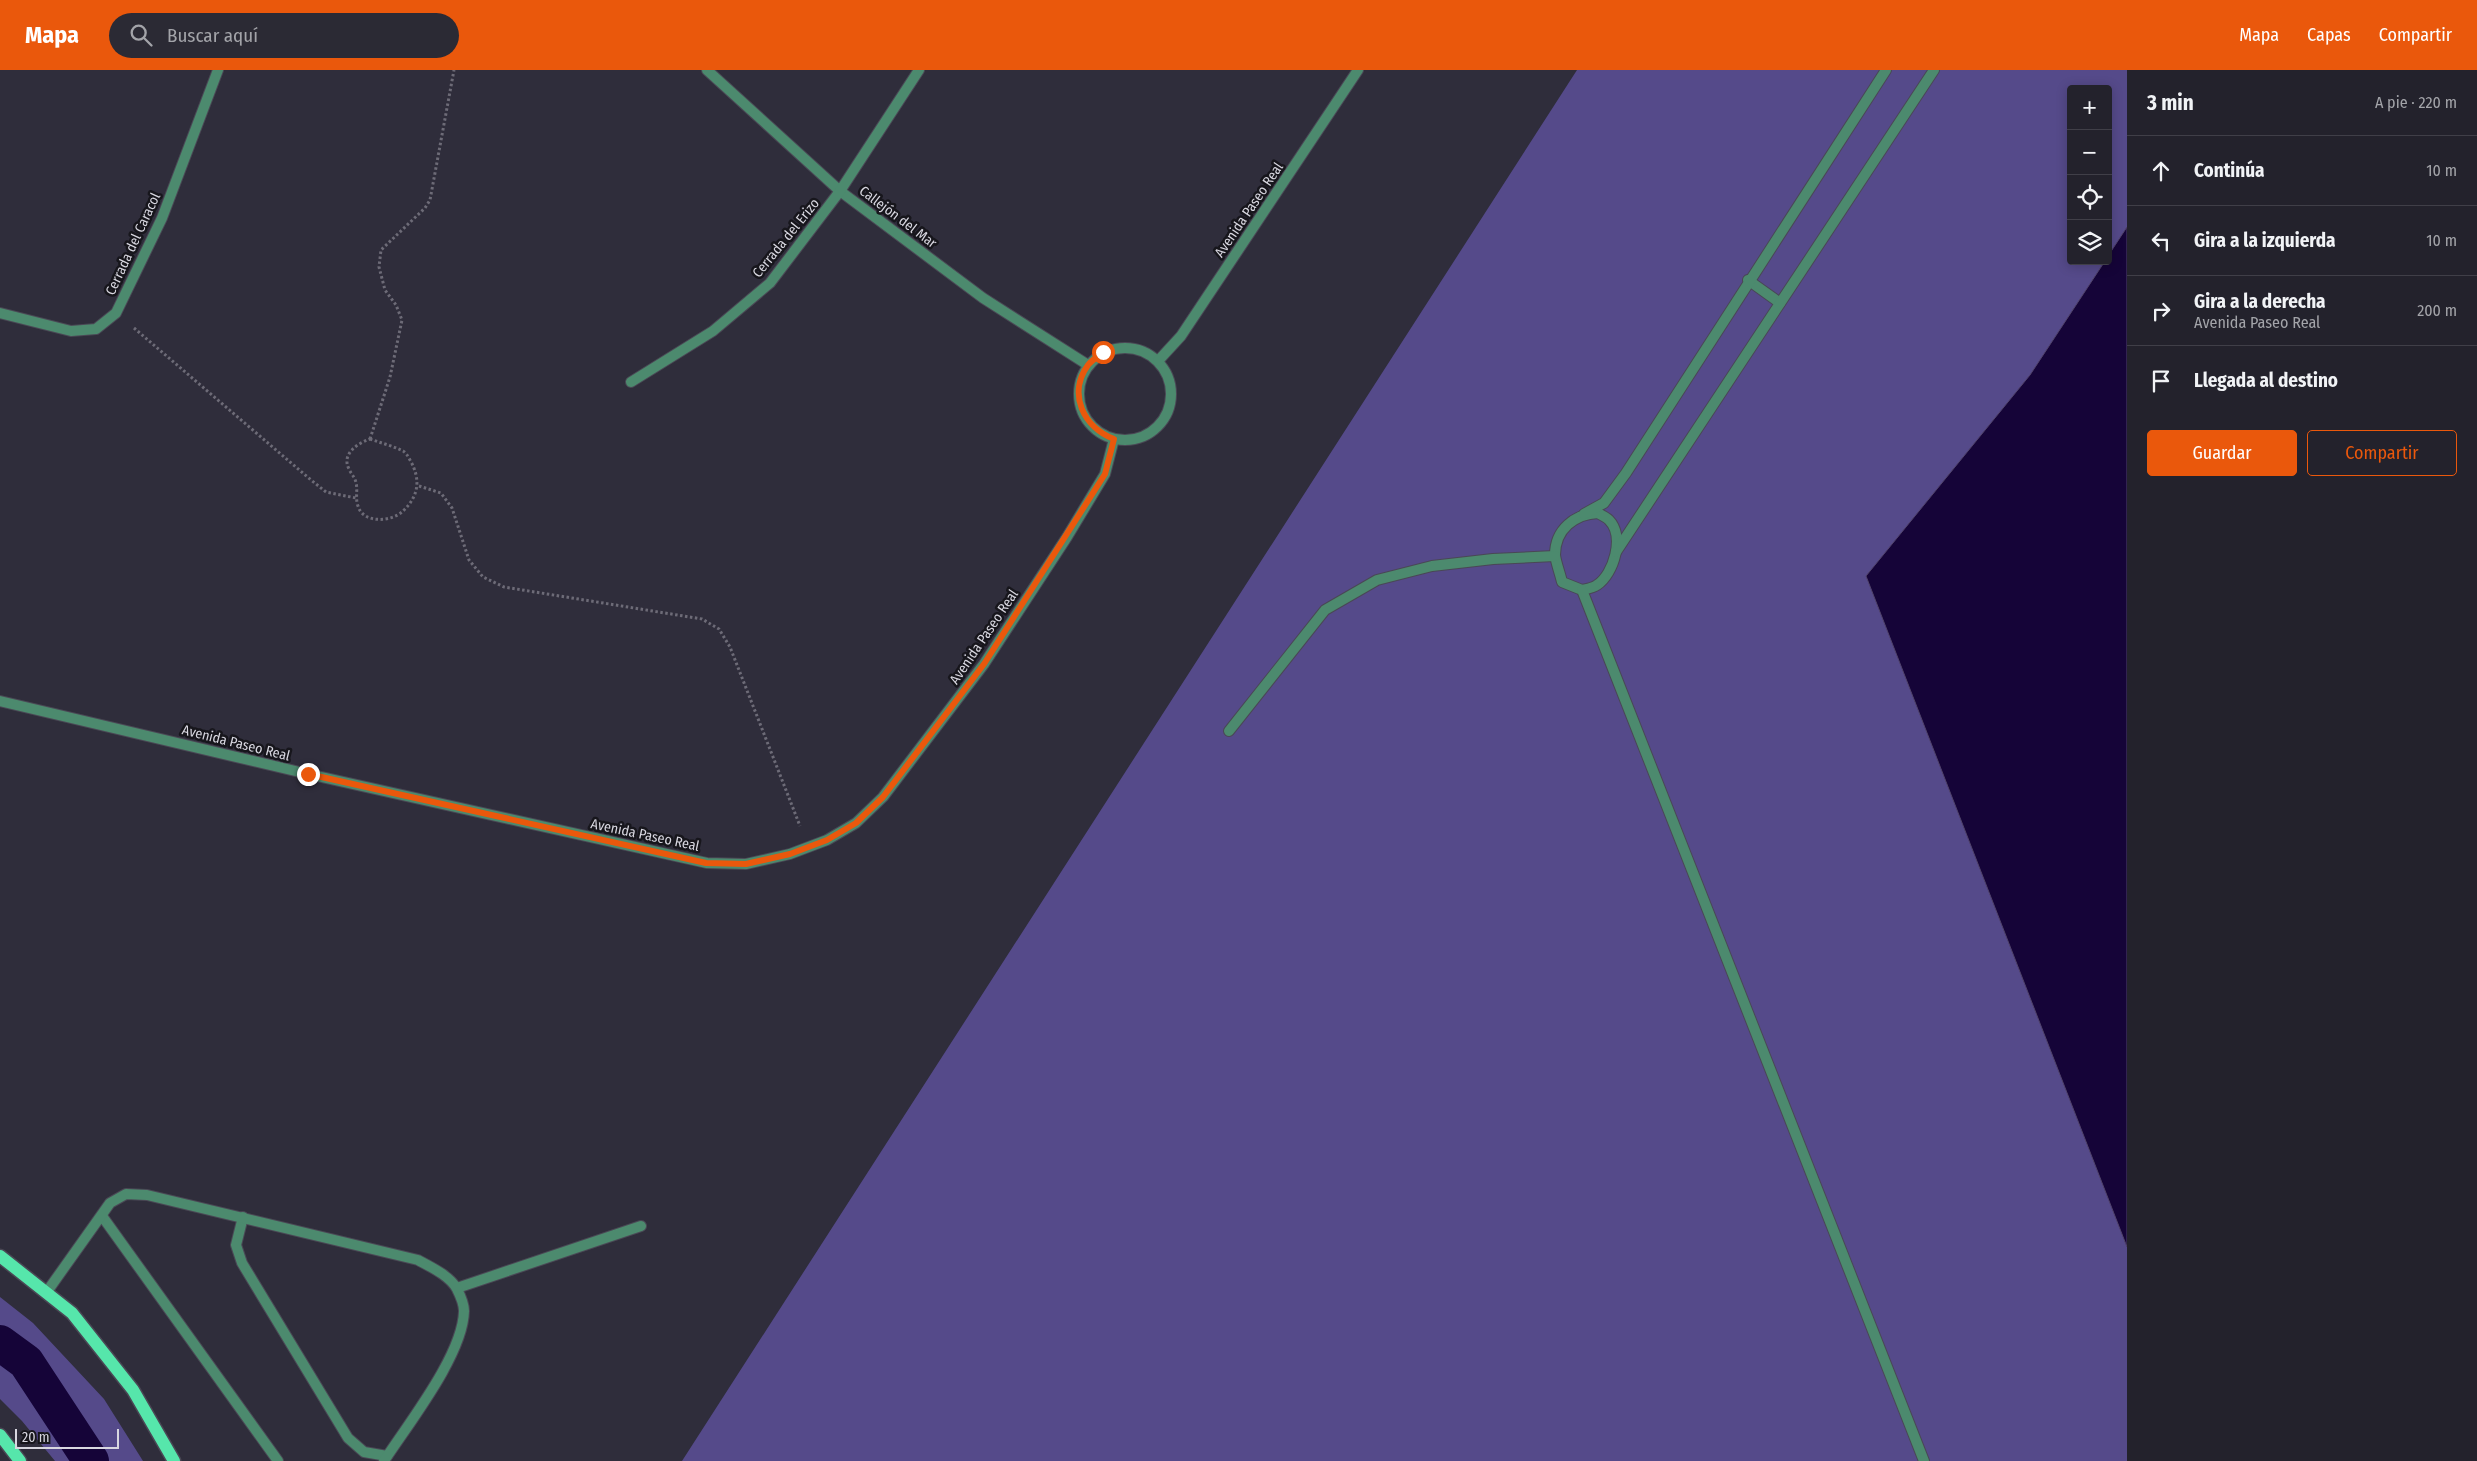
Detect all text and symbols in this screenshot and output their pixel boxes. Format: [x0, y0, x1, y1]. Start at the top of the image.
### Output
search box [109, 13, 459, 58]
text: Mapa [25, 21, 79, 49]
icon: search [127, 21, 155, 49]
text: Buscar aquí [167, 24, 258, 47]
text: Mapa [2239, 24, 2279, 46]
text: Capas [2307, 24, 2351, 46]
text: Compartir [2379, 24, 2452, 46]
map controls [2067, 85, 2112, 265]
button: + [2067, 85, 2112, 130]
text: 3 min [2147, 90, 2194, 116]
text: A pie · 220 m [2375, 93, 2457, 112]
button: − [2067, 130, 2112, 175]
icon: ahead [2147, 157, 2175, 185]
street label: Avenida Paseo Real [1211, 159, 1287, 261]
text: Continúa [2194, 159, 2265, 182]
text: 10 m [2426, 161, 2457, 180]
button: locate [2067, 175, 2112, 220]
street label: Callejón del Mar [856, 182, 940, 252]
street label: Cerrada del Caracol [102, 190, 164, 298]
street label: Cerrada del Erizo [749, 195, 823, 281]
button: layers [2067, 220, 2112, 265]
icon: left [2147, 227, 2175, 255]
text: Gira a la izquierda [2194, 229, 2336, 252]
text: 10 m [2426, 231, 2457, 250]
text: Gira a la derecha [2194, 290, 2326, 313]
icon: right [2147, 297, 2175, 325]
text: 200 m [2417, 301, 2457, 320]
text: Avenida Paseo Real [2194, 313, 2320, 332]
route start [1092, 341, 1115, 364]
icon: arrive [2147, 367, 2175, 395]
text: Llegada al destino [2194, 369, 2338, 392]
button: Guardar [2147, 430, 2297, 476]
button: Compartir [2307, 430, 2457, 476]
street label: Avenida Paseo Real [946, 586, 1022, 688]
street label: Avenida Paseo Real [180, 721, 292, 765]
route end [297, 763, 320, 786]
street label: Avenida Paseo Real [589, 815, 701, 855]
scale bar [15, 1426, 119, 1449]
text: 20 m [22, 1429, 50, 1446]

